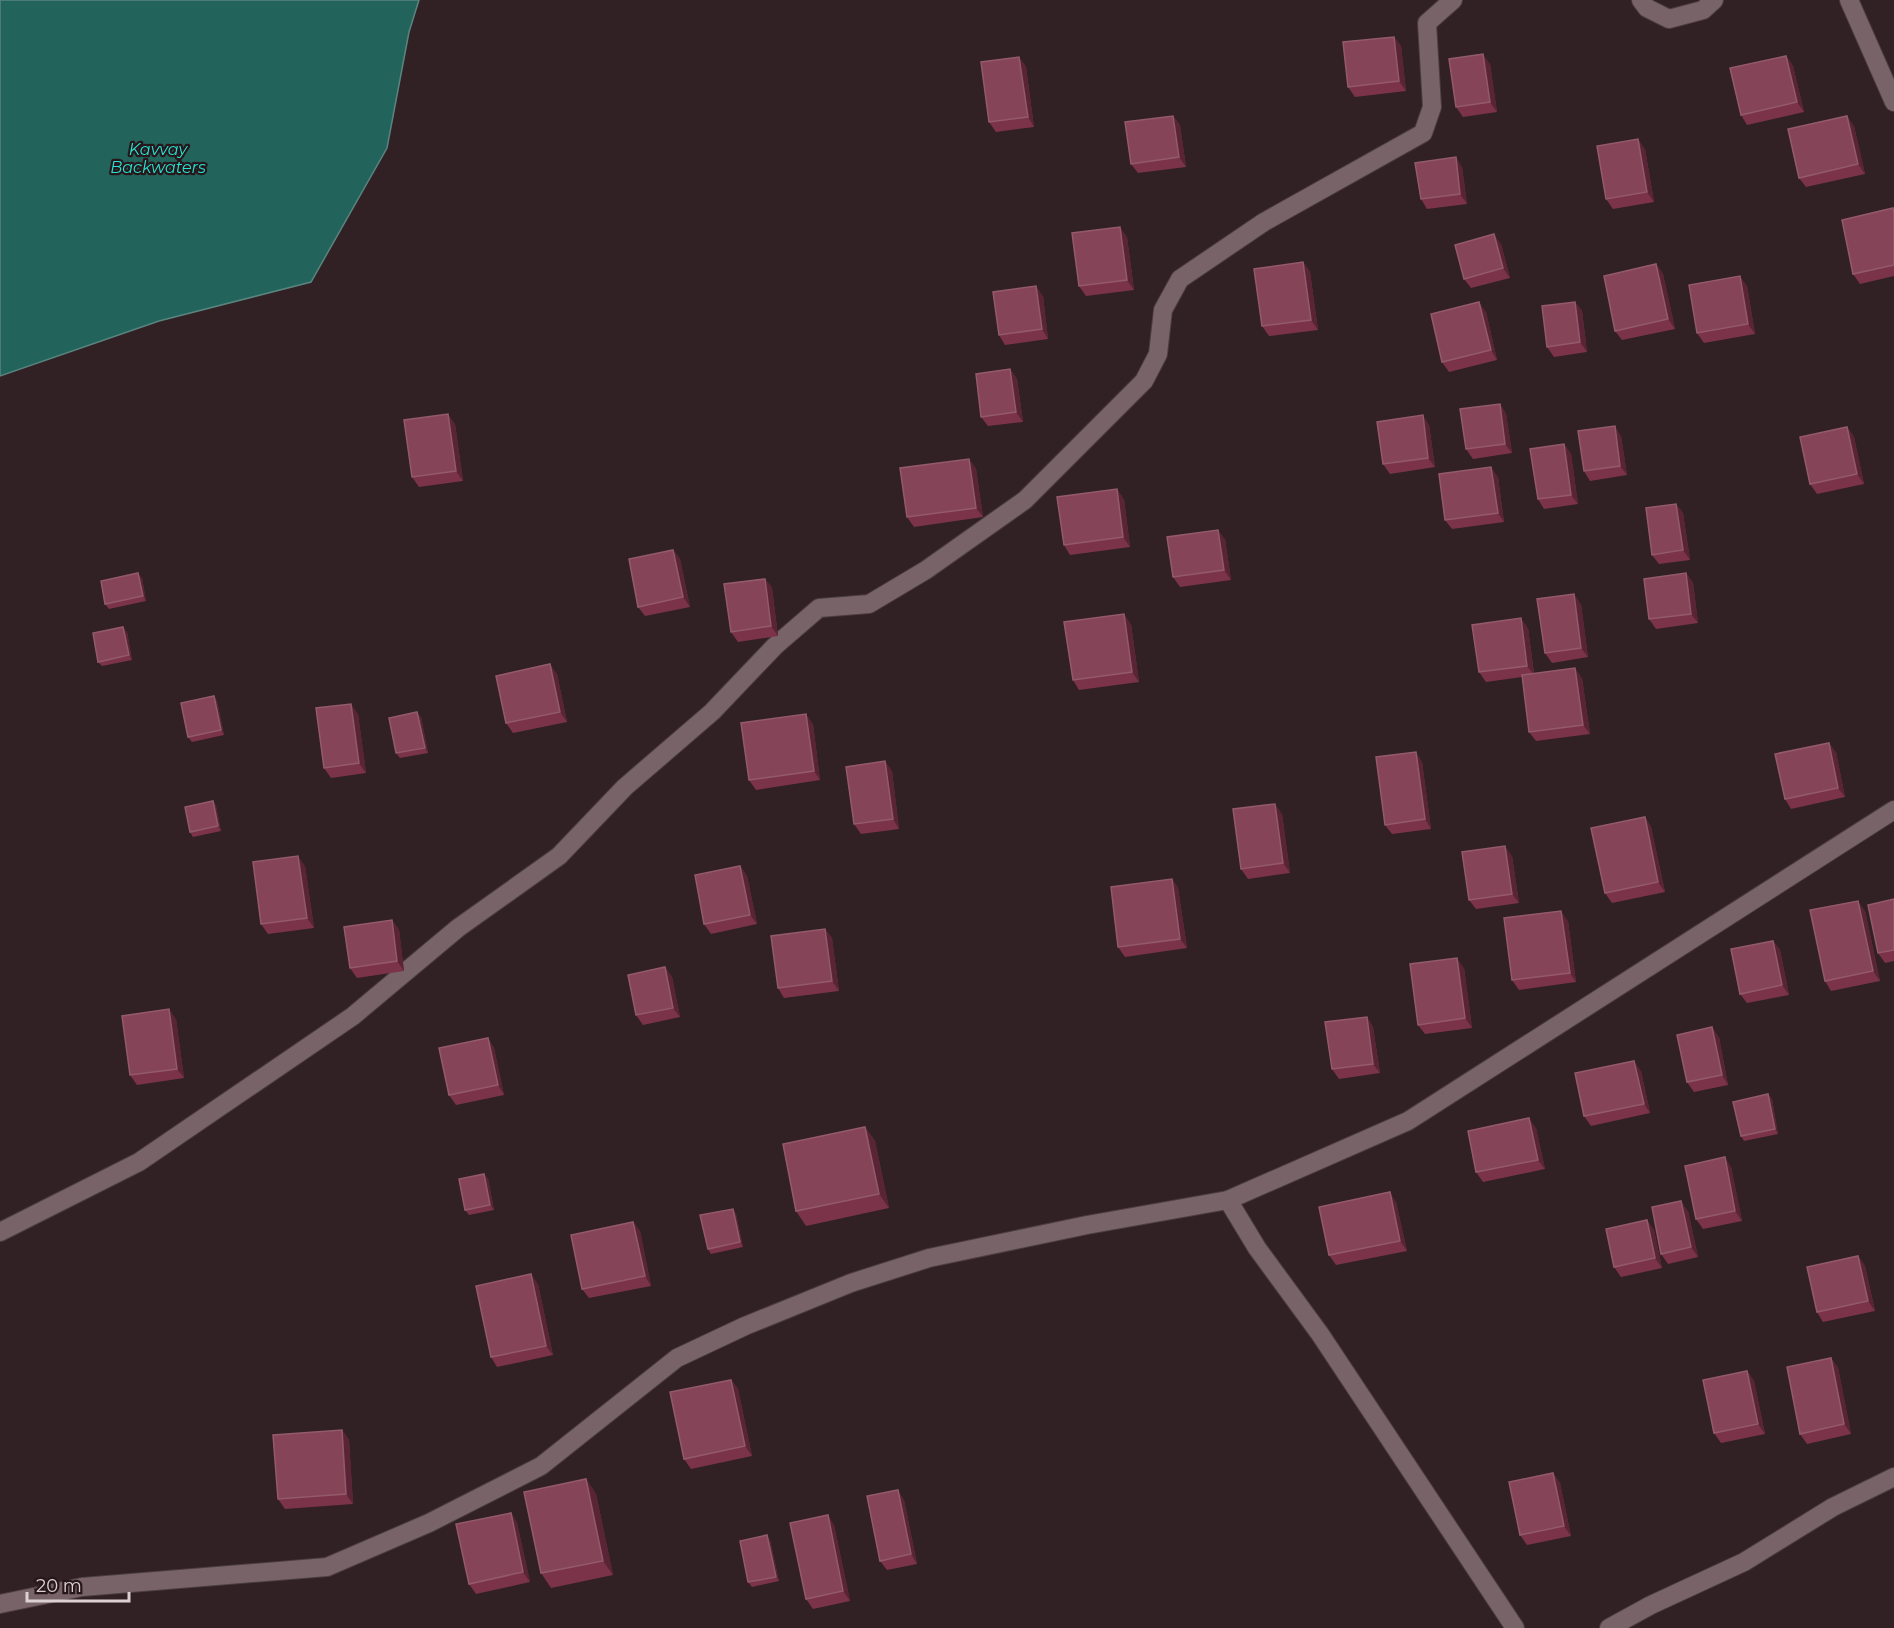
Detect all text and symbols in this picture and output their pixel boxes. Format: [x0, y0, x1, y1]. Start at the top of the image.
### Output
water label: Kavvay Backwaters [110, 140, 206, 177]
scale bar [27, 1565, 129, 1603]
text: 20 m [36, 1575, 82, 1597]

